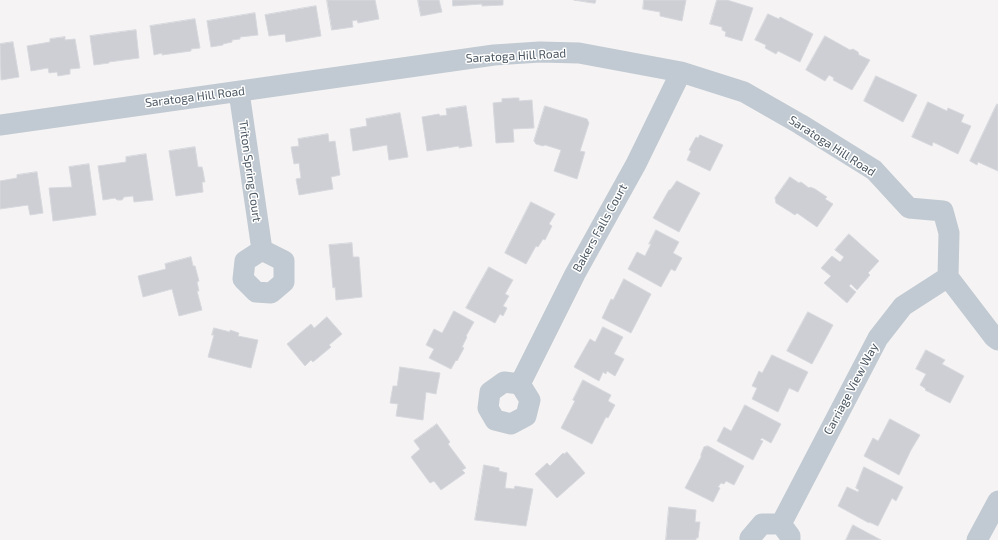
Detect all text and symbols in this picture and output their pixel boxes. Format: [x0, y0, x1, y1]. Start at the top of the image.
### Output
street label: Saratoga Hill Road [465, 46, 567, 66]
street label: Saratoga Hill Road [144, 84, 246, 110]
street label: Saratoga Hill Road [786, 113, 878, 179]
street label: Triton Spring Court [236, 119, 264, 223]
street label: Bakers Falls Court [570, 181, 630, 275]
street label: Carriage View Way [821, 341, 881, 437]

